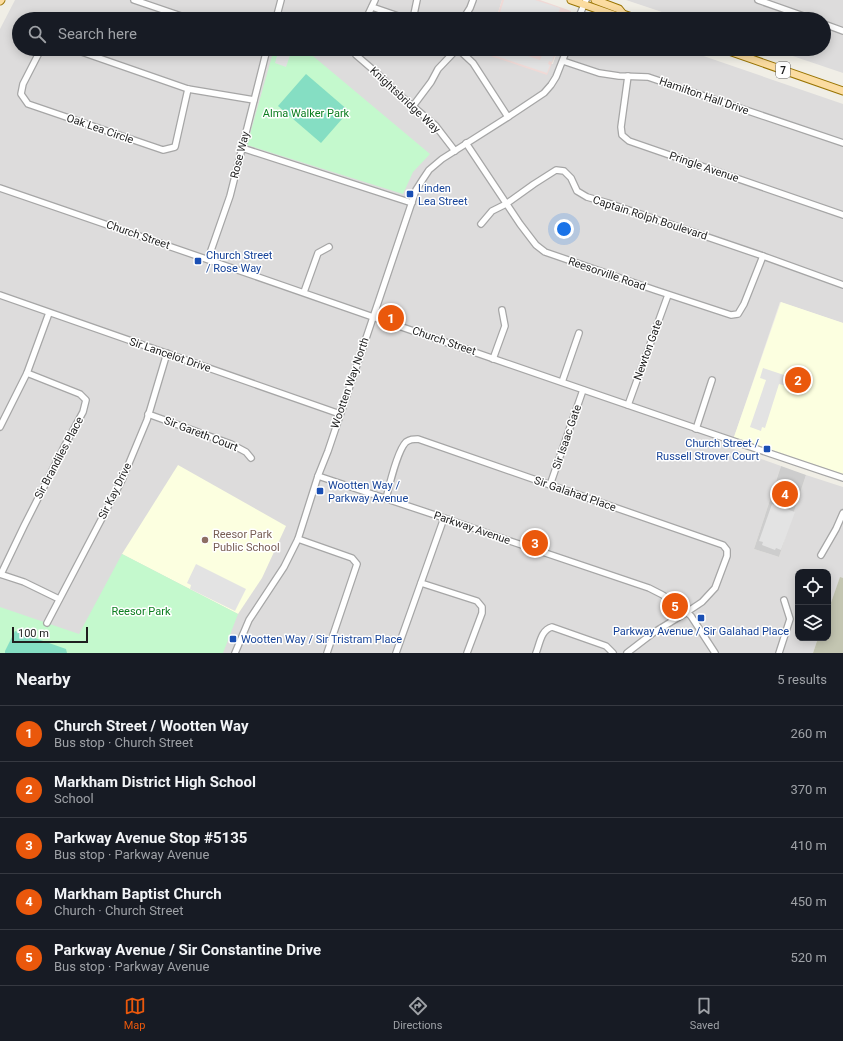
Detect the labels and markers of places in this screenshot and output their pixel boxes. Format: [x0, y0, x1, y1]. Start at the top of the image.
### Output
place label: Linden Lea Street [418, 182, 468, 208]
marker: Linden Lea Street [405, 189, 415, 199]
place label: Church Street / Rose Way [206, 249, 273, 275]
marker: Church Street / Rose Way [193, 256, 203, 266]
pin: 1 [378, 303, 404, 333]
pin: 2 [785, 365, 811, 395]
place label: Church Street / Russell Strover Court [656, 437, 759, 463]
marker: Church Street / Russell Strover Court [762, 444, 772, 454]
place label: Wootten Way / Parkway Avenue [328, 479, 408, 505]
pin: 4 [772, 479, 798, 509]
marker: Wootten Way / Parkway Avenue [315, 486, 325, 496]
place label: Reesor Park Public School [213, 528, 280, 554]
pin: 3 [522, 528, 548, 558]
marker: Reesor Park Public School [200, 535, 210, 545]
pin: 5 [662, 591, 688, 621]
marker: Parkway Avenue / Sir Galahad Place [696, 613, 706, 623]
place label: Parkway Avenue / Sir Galahad Place [613, 625, 789, 638]
place label: Wootten Way / Sir Tristram Place [241, 633, 402, 646]
marker: Wootten Way / Sir Tristram Place [228, 634, 238, 644]

